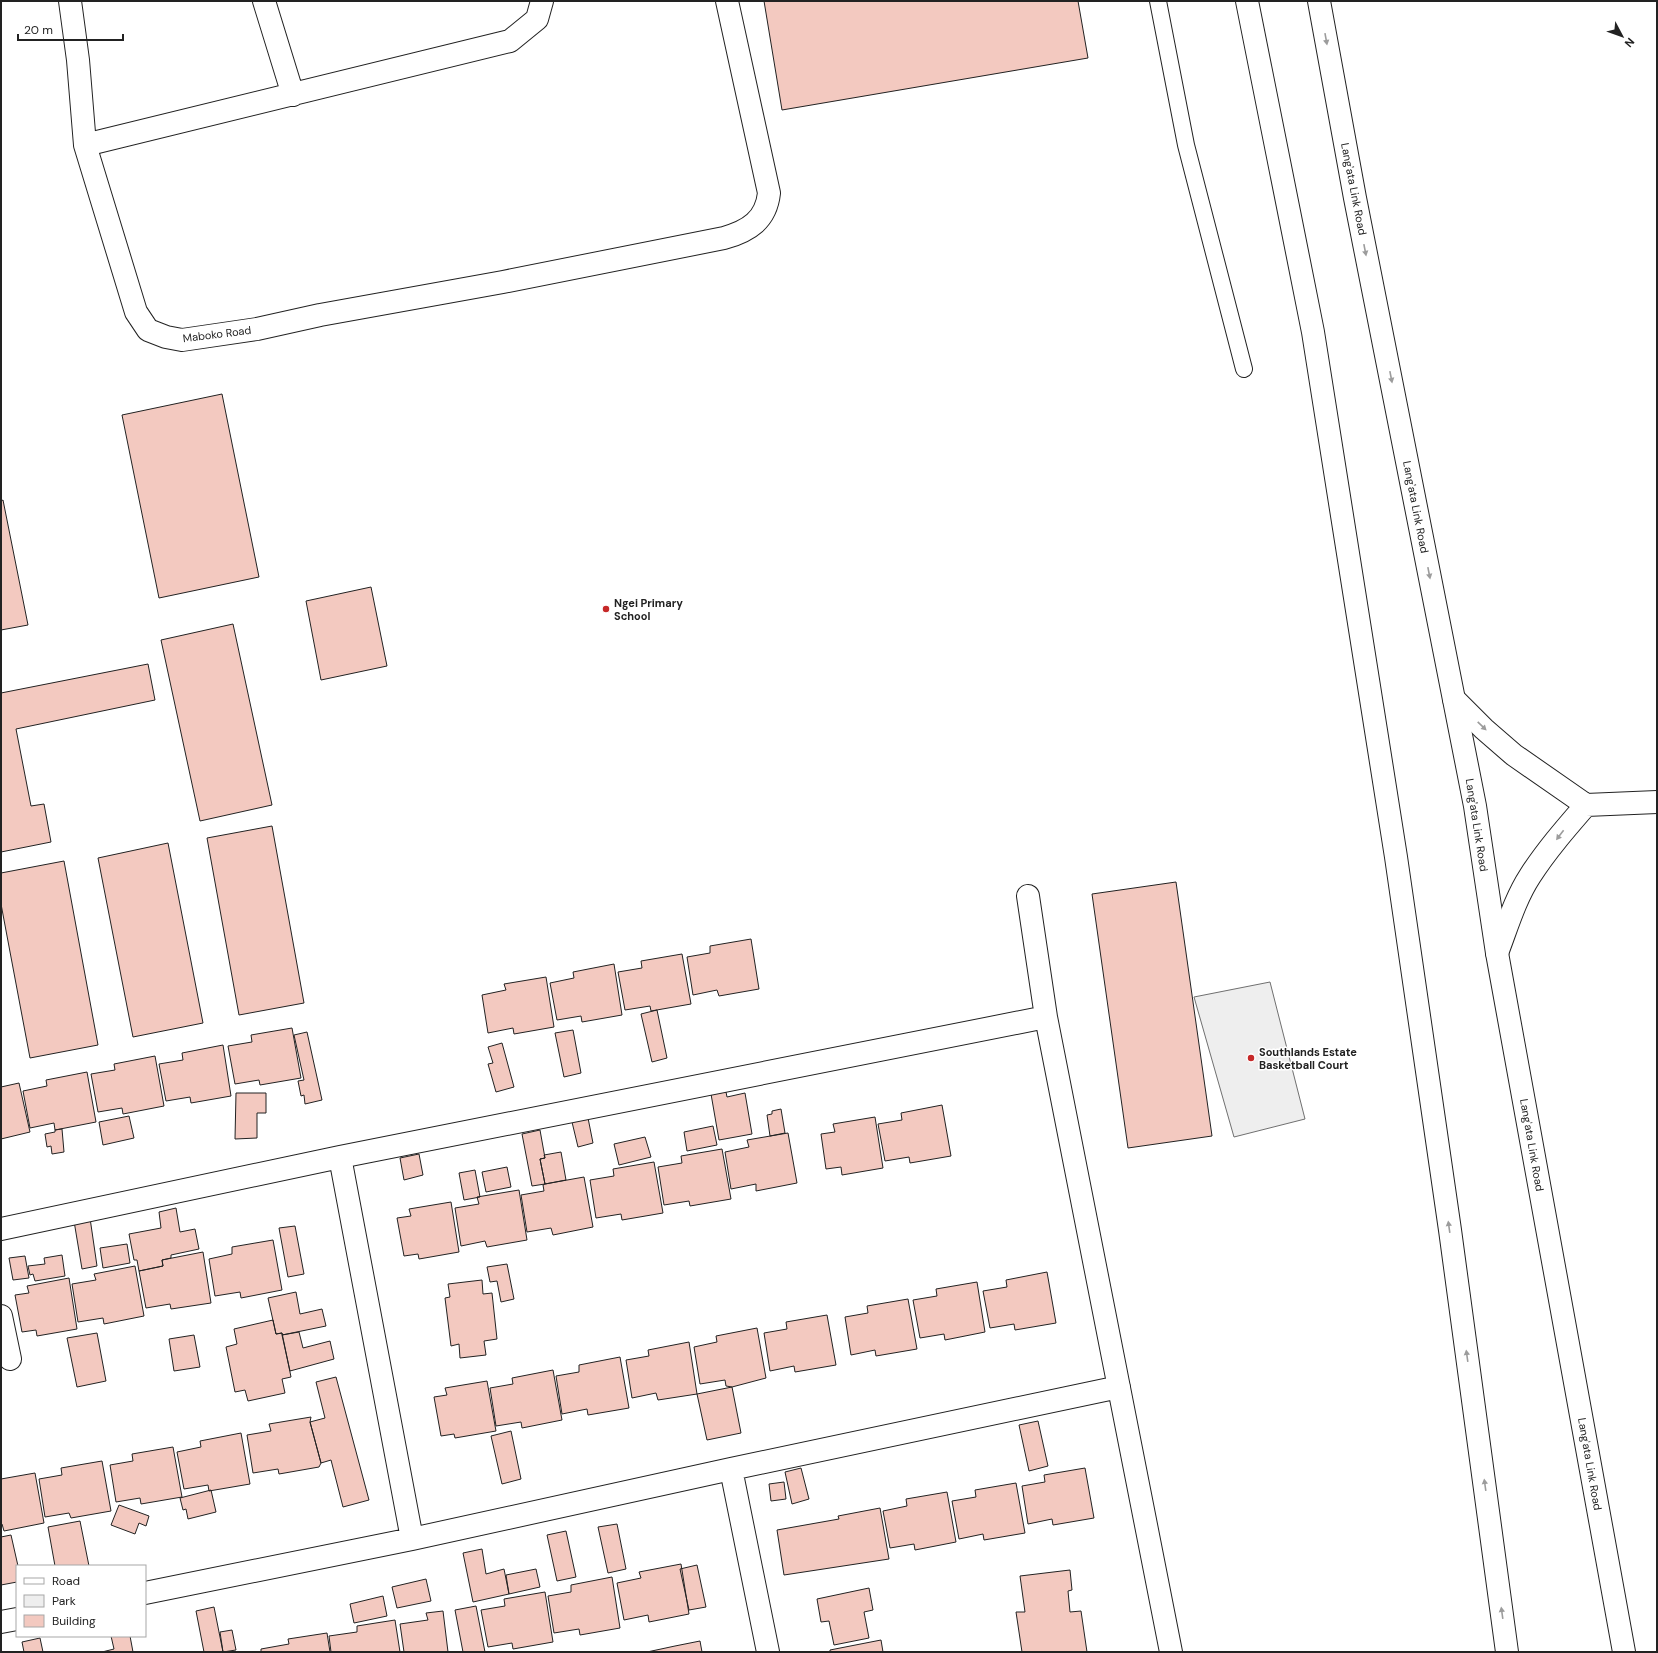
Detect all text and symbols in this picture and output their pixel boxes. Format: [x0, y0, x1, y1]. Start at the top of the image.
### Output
scale bar [18, 16, 123, 42]
north arrow [1602, 16, 1642, 56]
text: 20 m [24, 22, 53, 38]
one-way arrow [1323, 33, 1329, 45]
text: N [1622, 35, 1637, 50]
street label: Lang'ata Link Road [1338, 142, 1370, 236]
one-way arrow [1363, 244, 1369, 256]
street label: Maboko Road [182, 323, 252, 345]
one-way arrow [1388, 371, 1394, 383]
street label: Lang'ata Link Road [1400, 460, 1432, 554]
one-way arrow [1427, 567, 1433, 580]
place label: Ngei Primary School [614, 596, 683, 623]
marker: Ngei Primary School [601, 604, 611, 614]
one-way arrow [1477, 722, 1487, 731]
street label: Lang'ata Link Road [1463, 778, 1491, 873]
one-way arrow [1556, 829, 1564, 840]
place label: Southlands Estate Basketball Court [1259, 1045, 1357, 1072]
marker: Southlands Estate Basketball Court [1246, 1053, 1256, 1063]
street label: Lang'ata Link Road [1517, 1098, 1547, 1193]
one-way arrow [1446, 1221, 1452, 1233]
one-way arrow [1464, 1350, 1470, 1362]
street label: Lang'ata Link Road [1575, 1417, 1605, 1512]
one-way arrow [1481, 1478, 1488, 1491]
legend [16, 1565, 146, 1637]
text: Road [52, 1573, 80, 1589]
text: Park [52, 1593, 76, 1609]
one-way arrow [1499, 1607, 1505, 1619]
text: Building [52, 1613, 96, 1629]

